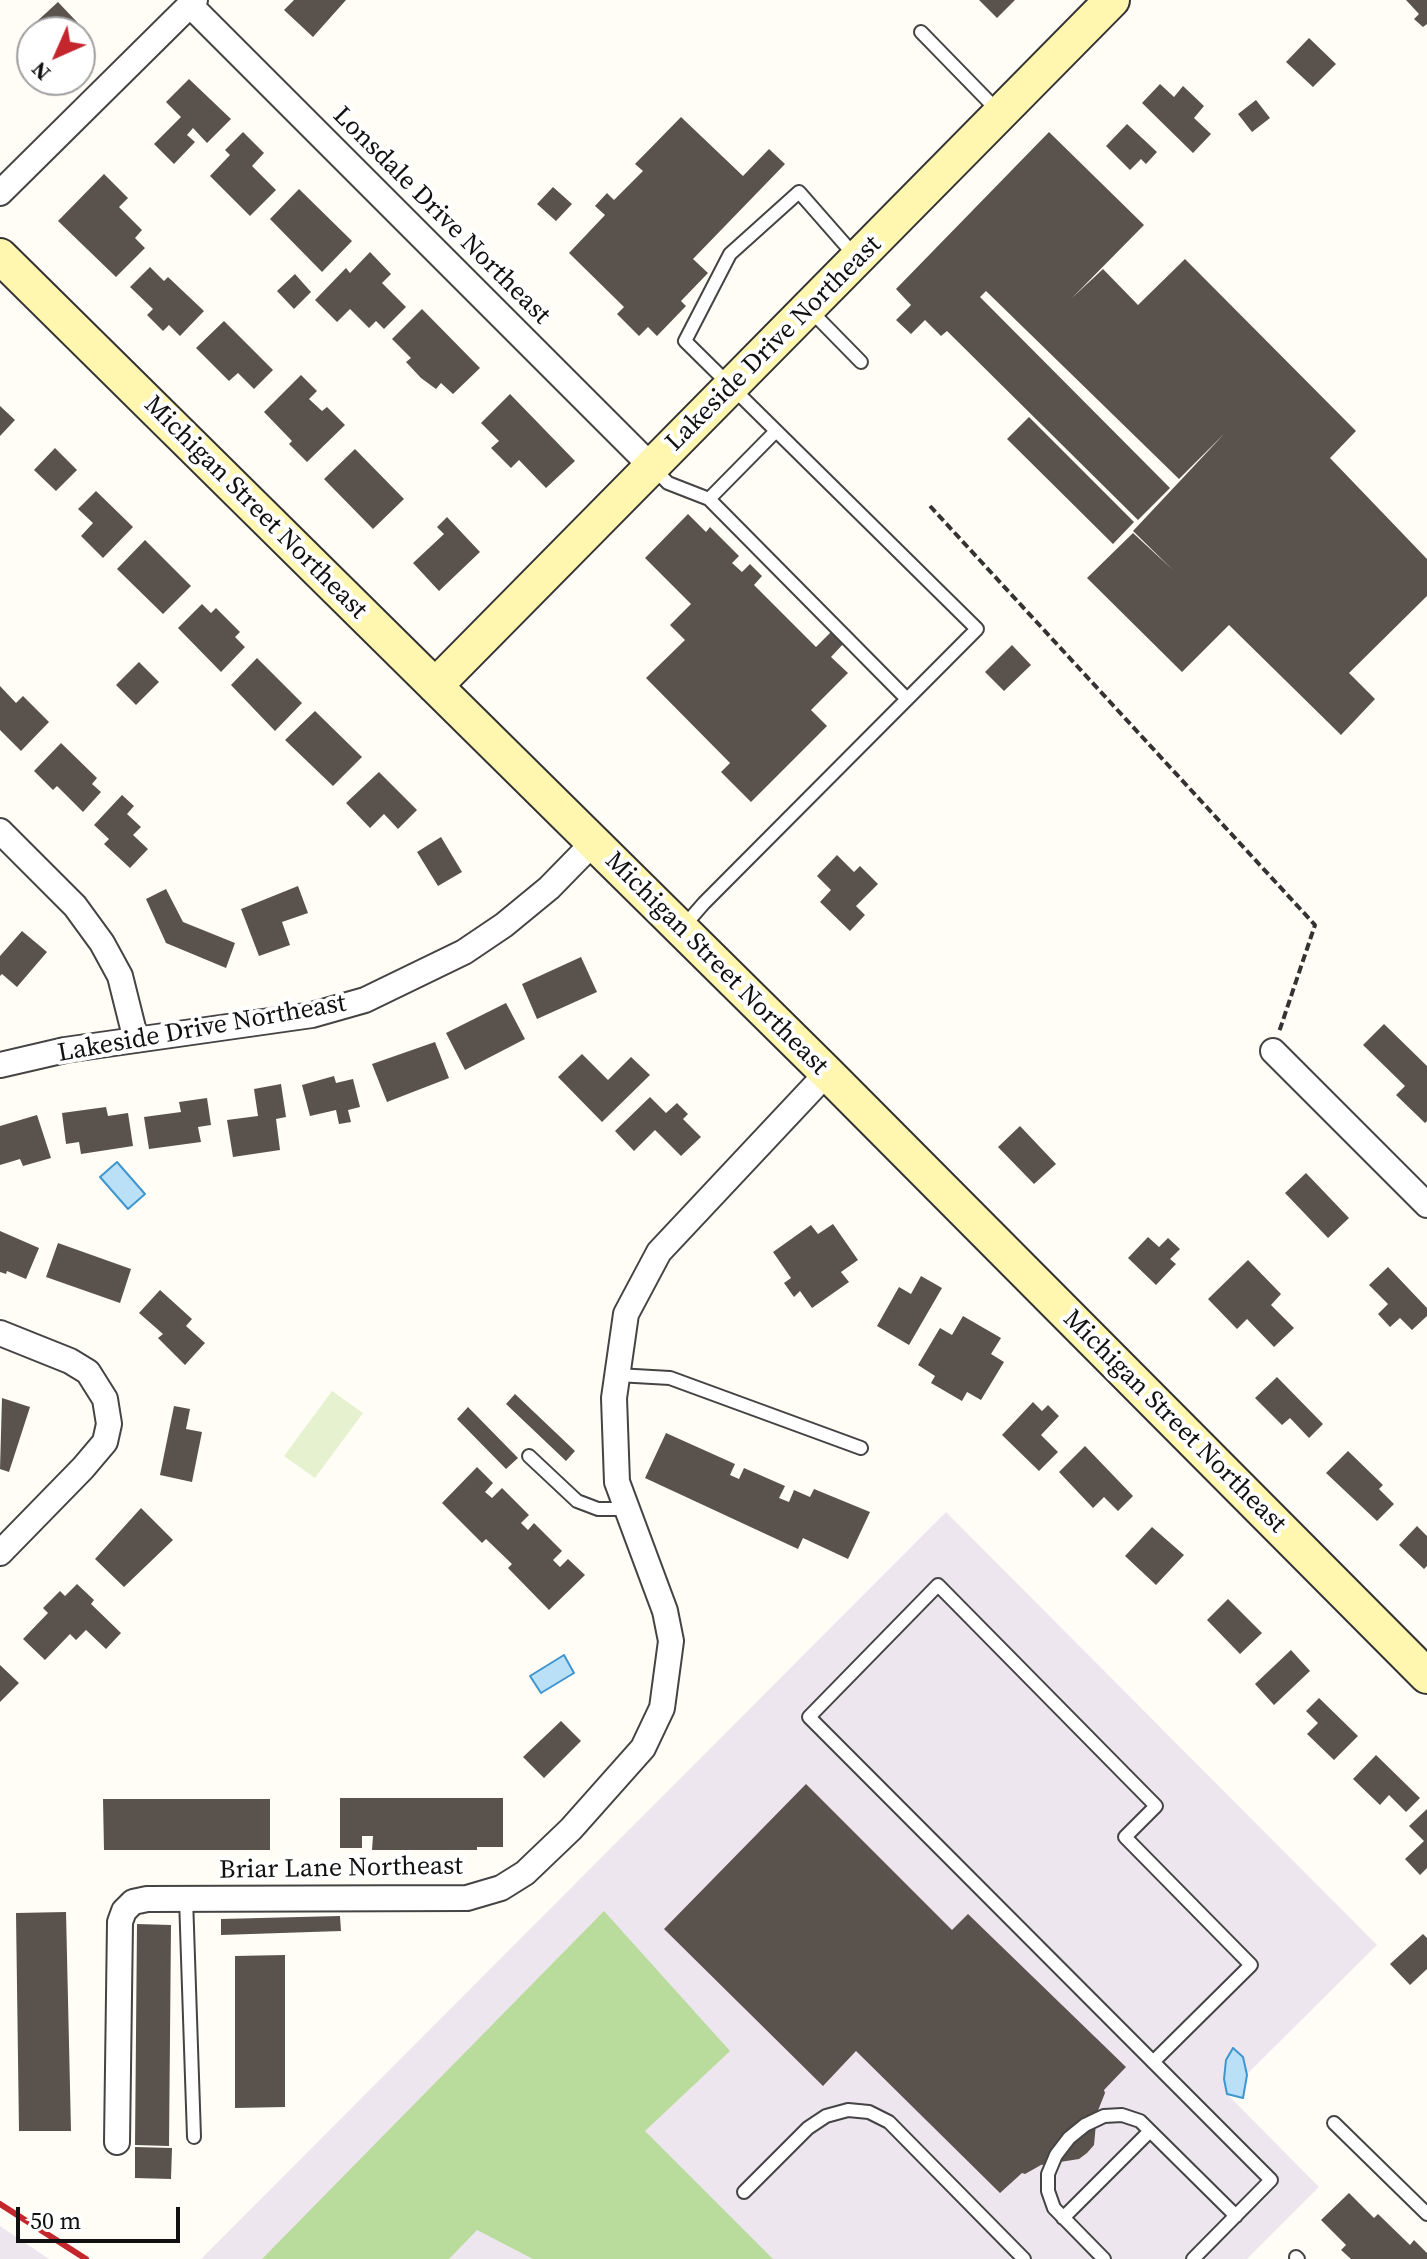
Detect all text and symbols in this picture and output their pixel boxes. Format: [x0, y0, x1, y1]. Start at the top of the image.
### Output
north arrow [16, 16, 96, 96]
text: N [24, 55, 57, 88]
street label: Lonsdale Drive Northeast [326, 101, 556, 331]
street label: Lakeside Drive Northeast [660, 230, 888, 458]
street label: Michigan Street Northeast [137, 390, 373, 626]
street label: Michigan Street Northeast [598, 846, 834, 1082]
street label: Lakeside Drive Northeast [55, 988, 349, 1070]
street label: Michigan Street Northeast [1056, 1304, 1292, 1540]
street label: Briar Lane Northeast [219, 1851, 463, 1887]
scale bar [20, 2191, 184, 2241]
text: 50 m [30, 2204, 81, 2237]

